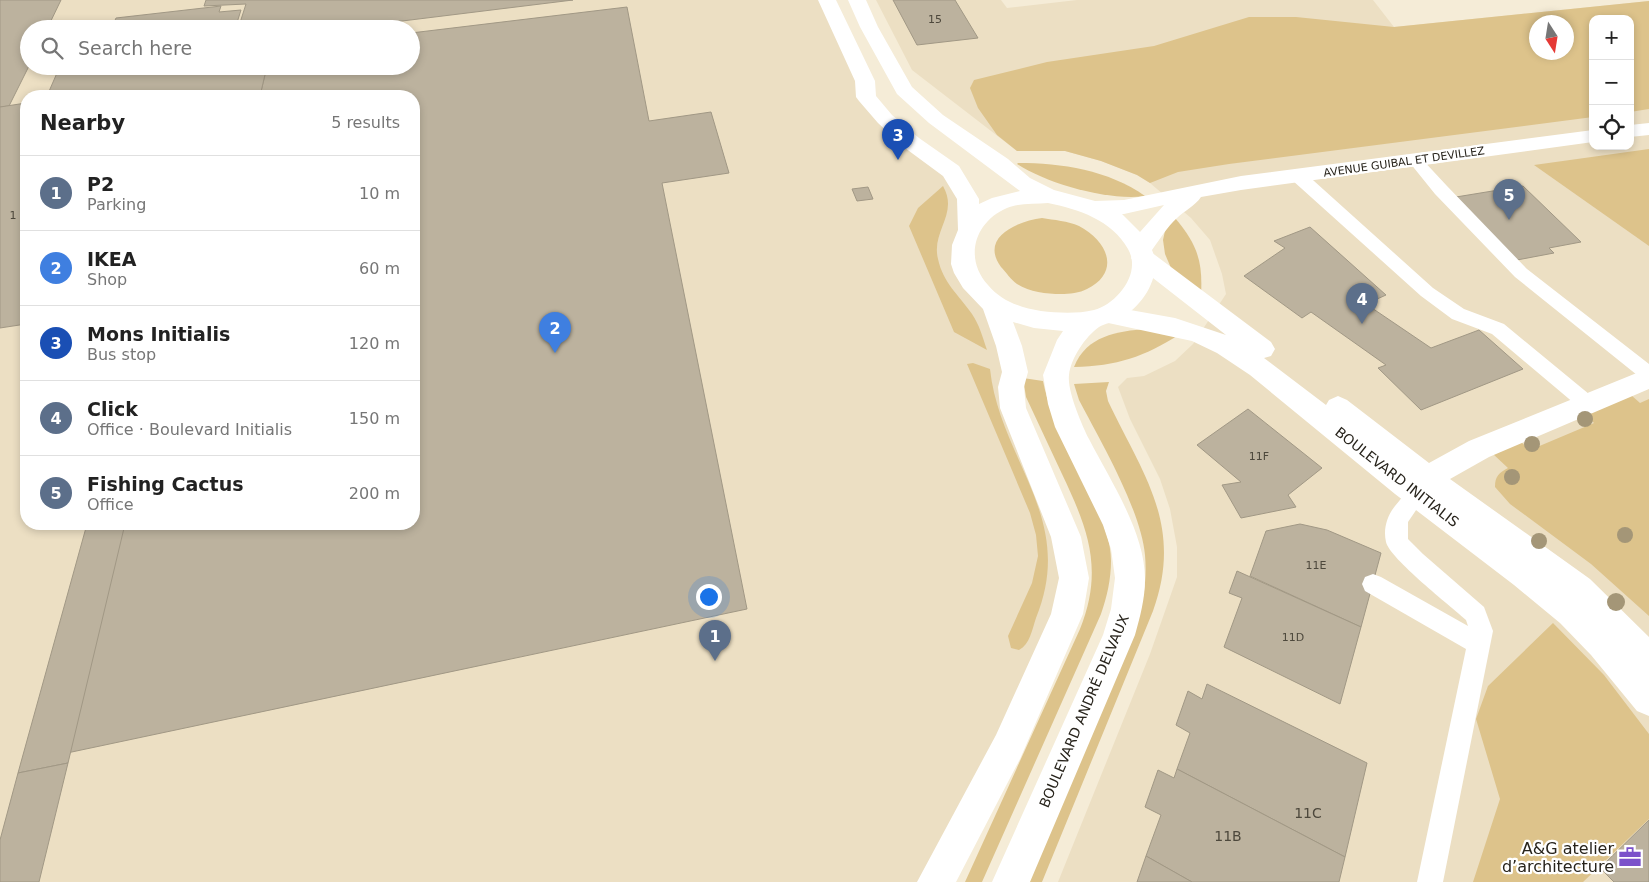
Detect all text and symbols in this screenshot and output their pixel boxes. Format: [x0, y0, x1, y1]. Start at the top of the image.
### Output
house number: 15 [928, 13, 942, 26]
north arrow [1529, 15, 1574, 60]
map controls [1589, 15, 1634, 150]
button: + [1589, 15, 1634, 60]
search box [20, 20, 420, 75]
icon: search [38, 34, 66, 62]
text: Search here [78, 37, 192, 59]
button: − [1589, 60, 1634, 105]
button: locate [1589, 105, 1634, 150]
text: Nearby [40, 111, 125, 135]
text: 5 results [331, 113, 400, 132]
pin: 3 [882, 119, 914, 160]
street label: AVENUE GUIBAL ET DEVILLEZ [1323, 144, 1486, 180]
text: P2 [87, 173, 114, 195]
pin: 5 [1493, 179, 1525, 220]
text: 1 [50, 184, 62, 203]
text: 10 m [359, 184, 400, 203]
text: Parking [87, 195, 146, 214]
house number: 1 [10, 209, 17, 222]
text: IKEA [87, 248, 136, 270]
text: 2 [50, 259, 62, 278]
text: 60 m [359, 259, 400, 278]
text: Shop [87, 270, 127, 289]
pin: 4 [1346, 283, 1378, 324]
pin: 2 [539, 312, 571, 353]
text: Mons Initialis [87, 323, 230, 345]
text: 3 [50, 334, 62, 353]
text: 120 m [349, 334, 400, 353]
text: Bus stop [87, 345, 156, 364]
text: Click [87, 398, 138, 420]
text: 4 [50, 409, 62, 428]
text: 150 m [349, 409, 400, 428]
text: Office · Boulevard Initialis [87, 420, 292, 439]
street label: BOULEVARD INITIALIS [1332, 424, 1462, 530]
house number: 11F [1249, 450, 1269, 463]
text: Fishing Cactus [87, 473, 244, 495]
text: 5 [50, 484, 62, 503]
text: 200 m [349, 484, 400, 503]
text: Office [87, 495, 134, 514]
house number: 11E [1306, 559, 1327, 572]
your location [696, 584, 722, 610]
street label: BOULEVARD ANDRÉ DELVAUX [1036, 612, 1132, 810]
pin: 1 [699, 620, 731, 661]
house number: 11D [1282, 631, 1304, 644]
house number: 11C [1294, 805, 1322, 821]
house number: 11B [1214, 828, 1242, 844]
place label: A&G atelier d’architecture [1502, 839, 1614, 876]
office icon: A&G atelier d’architecture [1617, 844, 1643, 870]

